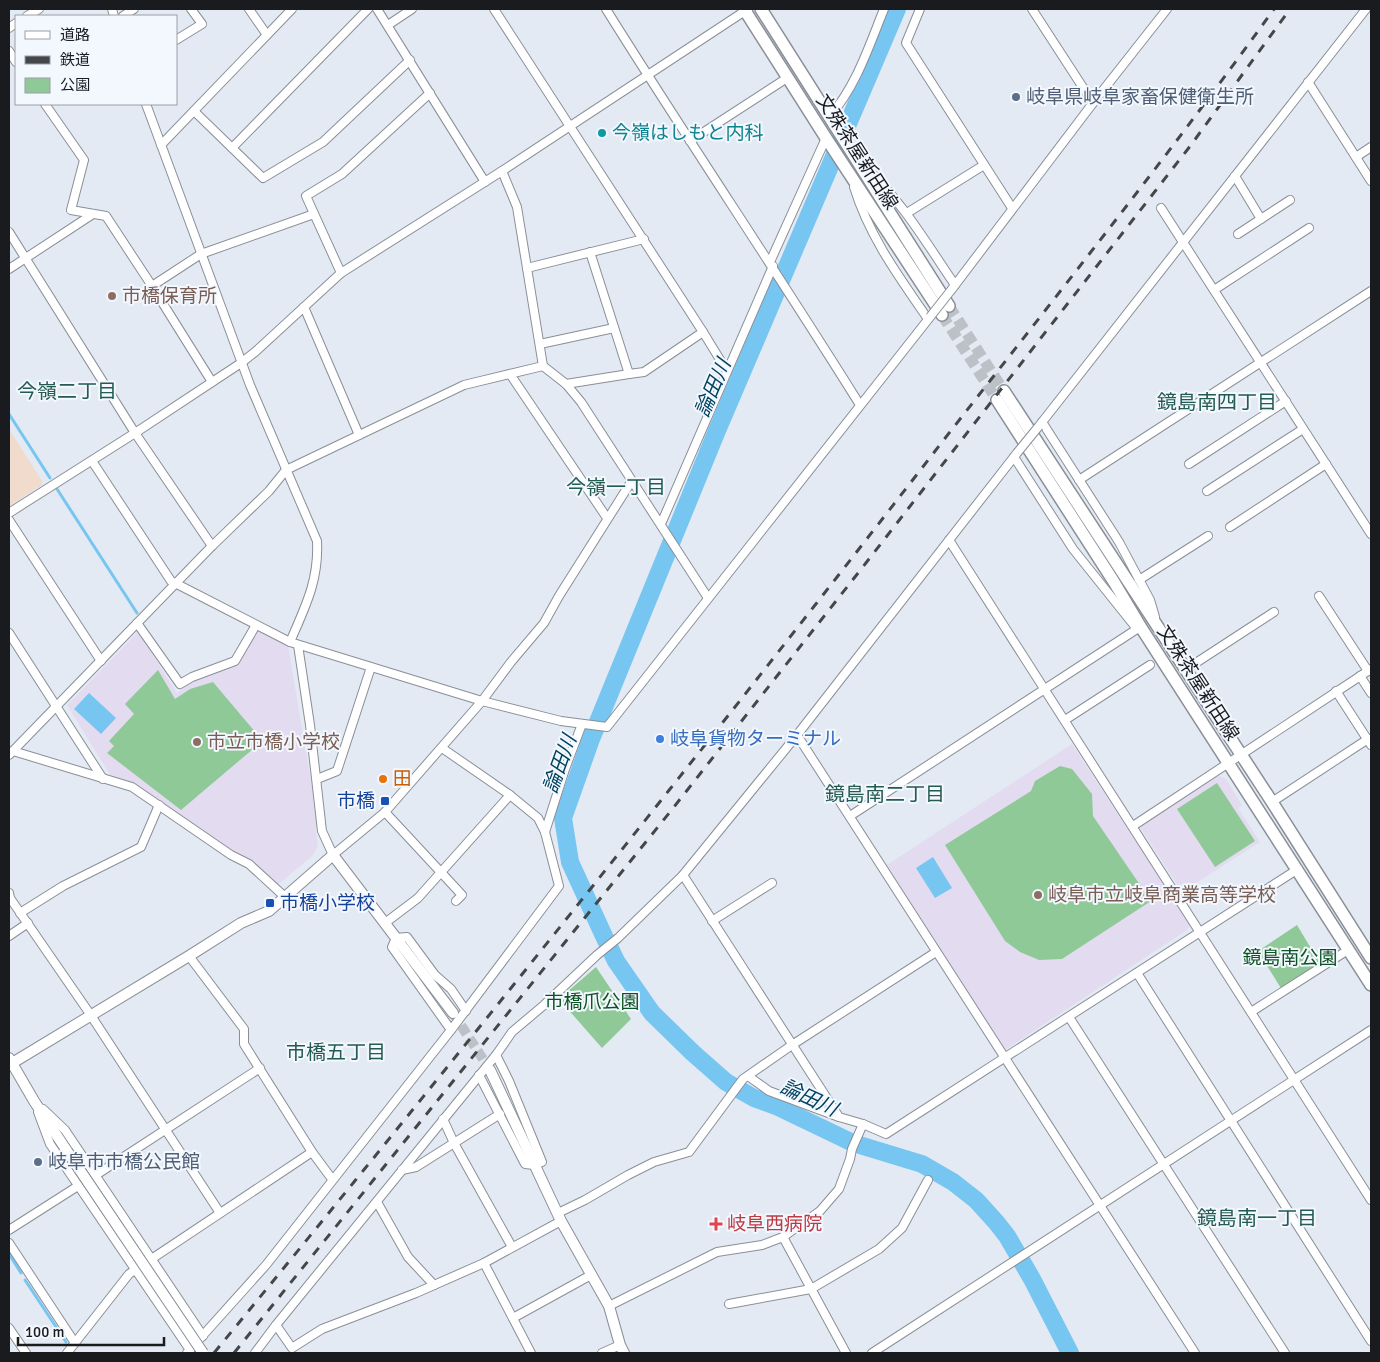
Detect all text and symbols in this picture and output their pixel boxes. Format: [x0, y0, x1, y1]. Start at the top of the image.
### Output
legend [15, 15, 178, 105]
text: 道路 [60, 26, 90, 44]
text: 鉄道 [60, 51, 90, 69]
text: 公園 [60, 76, 90, 94]
place label: 岐阜県岐阜家畜保健衛生所 [1026, 85, 1254, 109]
street label: 文殊茶屋新田線 [811, 90, 903, 214]
marker: 岐阜県岐阜家畜保健衛生所 [1010, 91, 1022, 103]
place label: 今嶺はしもと内科 [612, 121, 764, 145]
marker: 今嶺はしもと内科 [596, 127, 608, 139]
place label: 市橋保育所 [122, 284, 217, 308]
marker: 市橋保育所 [106, 290, 118, 302]
water label: 論田川 [690, 354, 737, 420]
district label: 今嶺二丁目 [17, 379, 117, 404]
district label: 鏡島南四丁目 [1157, 390, 1277, 415]
district label: 今嶺一丁目 [566, 475, 666, 500]
street label: 文殊茶屋新田線 [1152, 621, 1244, 745]
place label: 岐阜貨物ターミナル [670, 727, 841, 751]
place label: 市立市橋小学校 [207, 730, 340, 754]
water label: 論田川 [538, 730, 583, 796]
marker: 岐阜貨物ターミナル [654, 733, 666, 745]
marker: 市立市橋小学校 [191, 736, 203, 748]
place label: 田 [393, 767, 412, 791]
marker: 田 [377, 773, 389, 785]
district label: 鏡島南二丁目 [825, 782, 945, 807]
place label: 市橋 [337, 789, 375, 813]
marker: 市橋 [379, 795, 391, 807]
place label: 岐阜市立岐阜商業高等学校 [1048, 883, 1276, 907]
marker: 岐阜市立岐阜商業高等学校 [1032, 889, 1044, 901]
place label: 市橋小学校 [280, 891, 375, 915]
marker: 市橋小学校 [264, 897, 276, 909]
park label: 鏡島南公園 [1242, 946, 1338, 970]
park label: 市橋爪公園 [544, 990, 640, 1014]
district label: 市橋五丁目 [286, 1040, 386, 1065]
water label: 論田川 [777, 1074, 843, 1123]
place label: 岐阜市市橋公民館 [48, 1150, 200, 1174]
marker: 岐阜市市橋公民館 [32, 1156, 44, 1168]
district label: 鏡島南一丁目 [1197, 1206, 1317, 1231]
place label: 岐阜西病院 [727, 1212, 822, 1236]
marker: 岐阜西病院 [709, 1217, 723, 1231]
scale bar [18, 1314, 164, 1346]
text: 100 m [25, 1323, 65, 1341]

